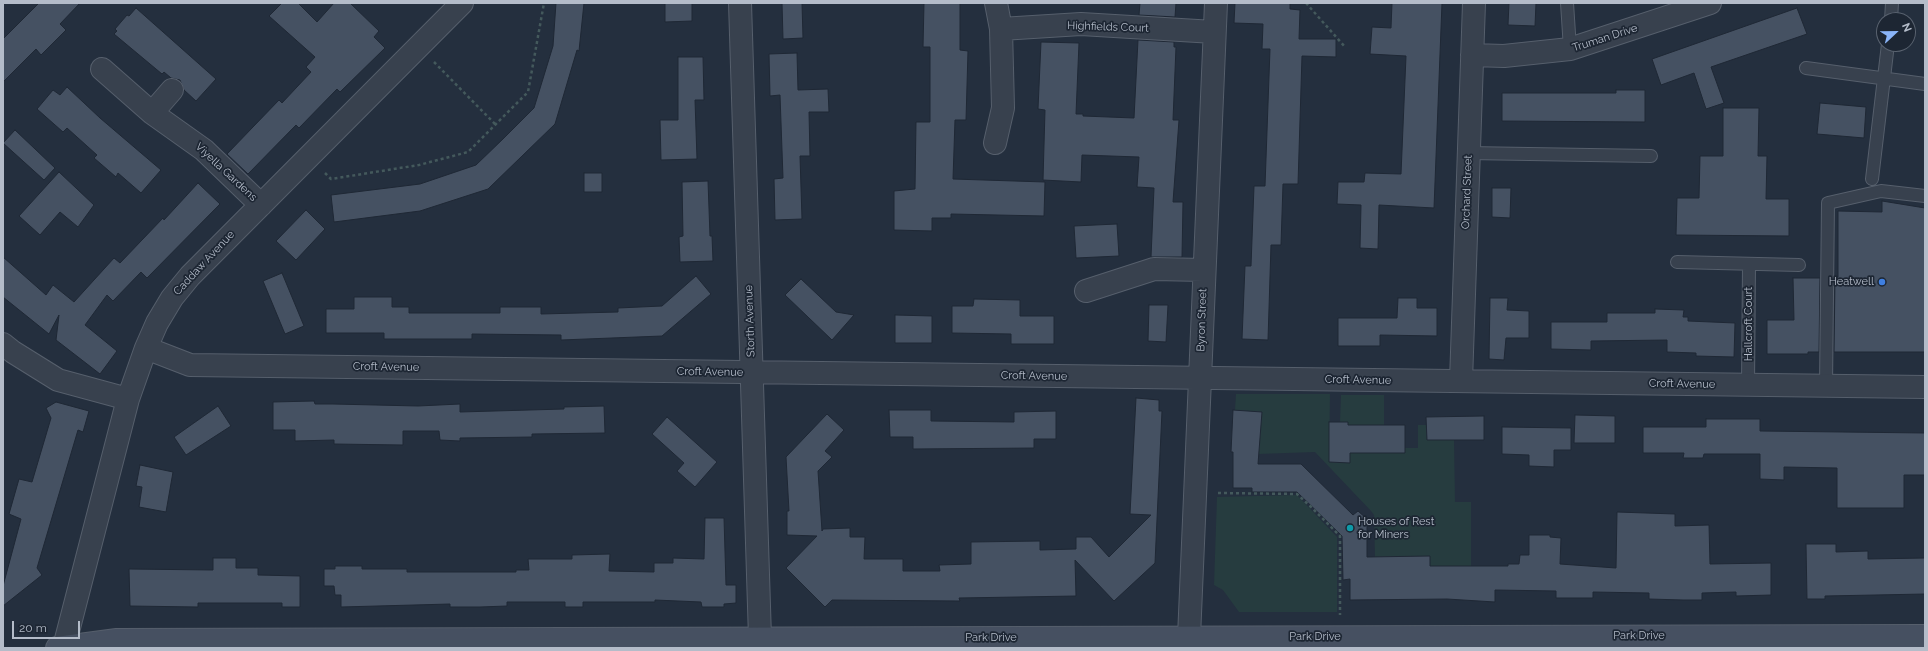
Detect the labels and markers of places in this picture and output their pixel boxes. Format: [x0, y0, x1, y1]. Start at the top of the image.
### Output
place label: Heatwell [1829, 275, 1874, 289]
marker: Heatwell [1877, 277, 1887, 287]
place label: Houses of Rest for Miners [1358, 515, 1434, 541]
marker: Houses of Rest for Miners [1345, 523, 1355, 533]

